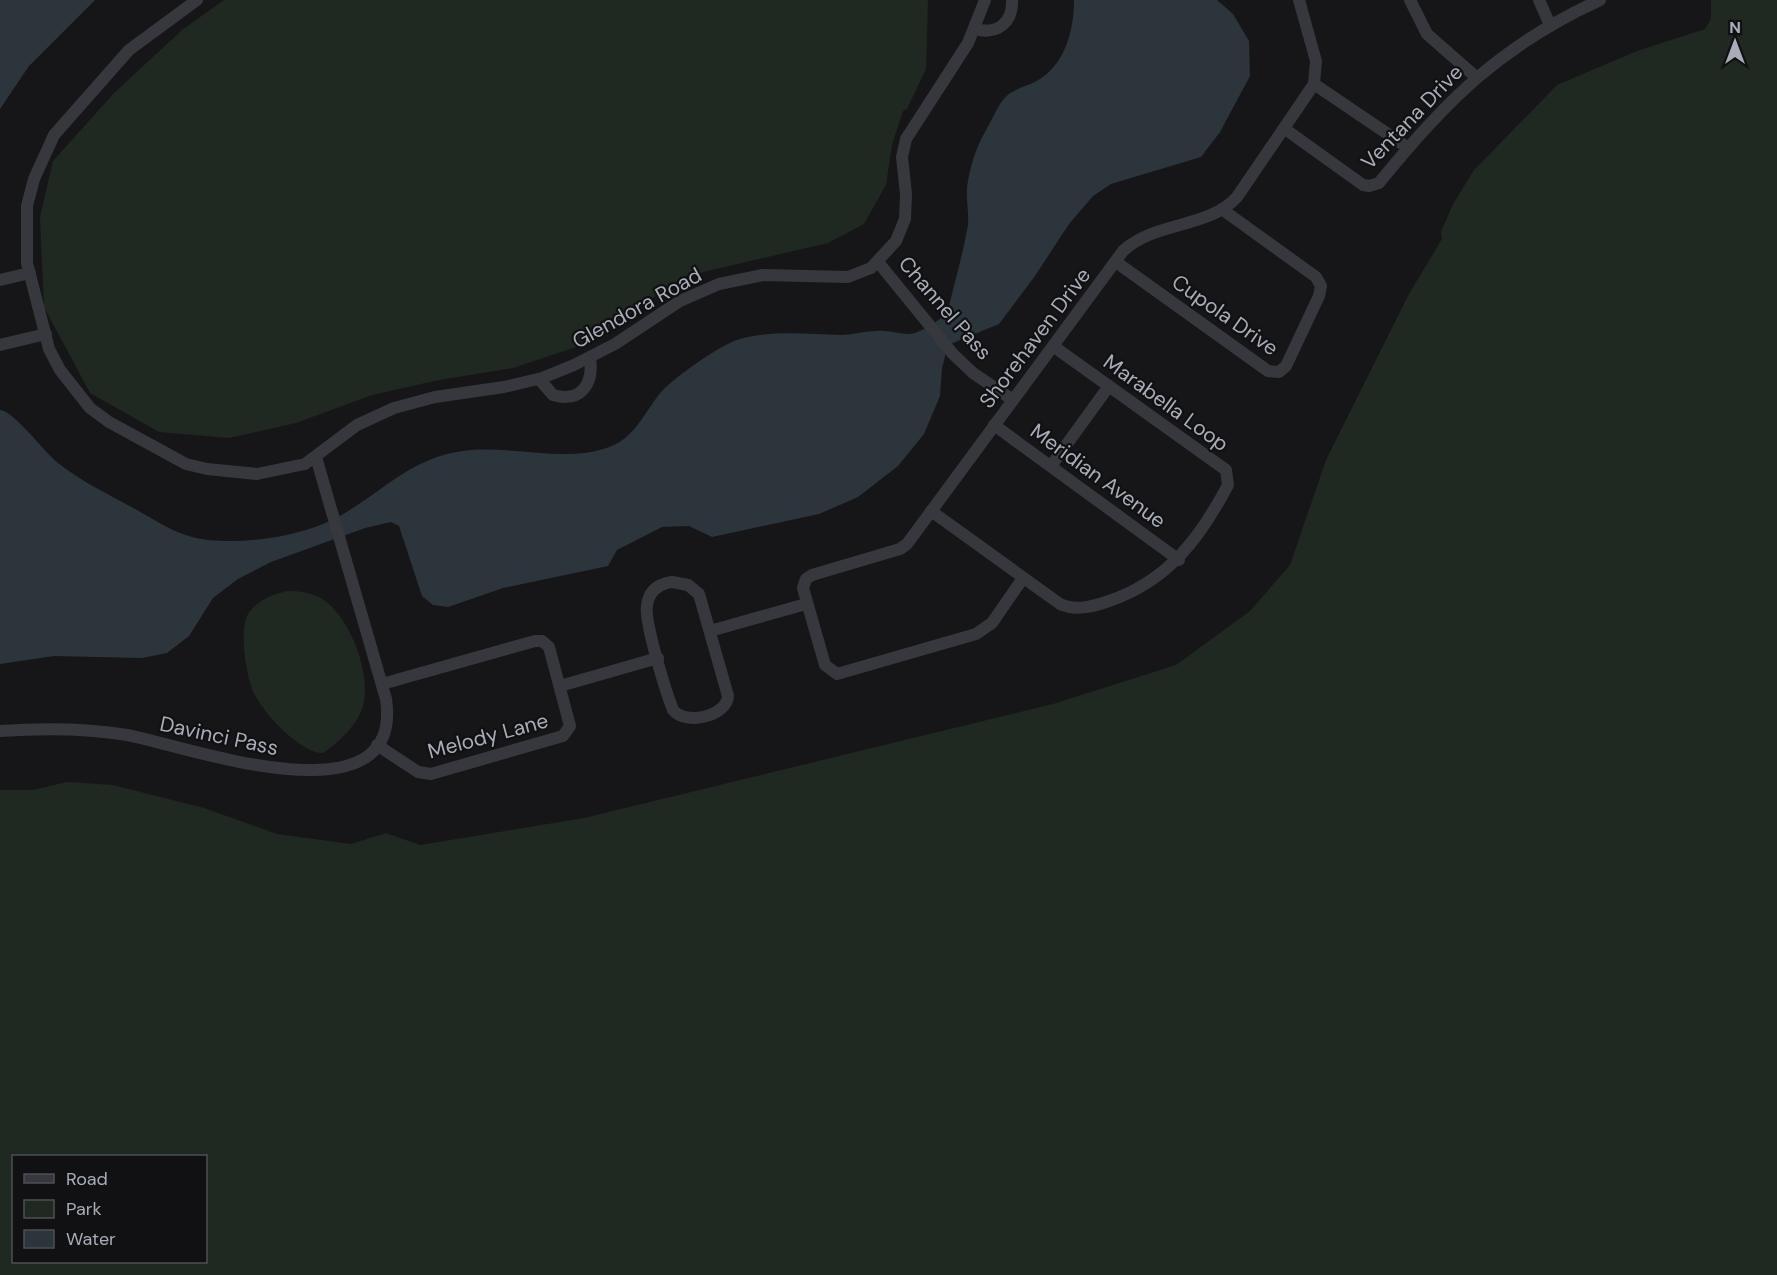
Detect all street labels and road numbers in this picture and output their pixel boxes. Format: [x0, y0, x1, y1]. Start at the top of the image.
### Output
street label: Ventana Drive [1355, 59, 1469, 175]
street label: Channel Pass [892, 250, 998, 366]
street label: Glendora Road [567, 261, 707, 355]
street label: Shorehaven Drive [973, 262, 1097, 414]
street label: Cupola Drive [1166, 268, 1284, 362]
street label: Marabella Loop [1098, 348, 1234, 458]
street label: Meridian Avenue [1025, 417, 1171, 535]
street label: Melody Lane [425, 706, 551, 766]
street label: Davinci Pass [157, 710, 281, 762]

